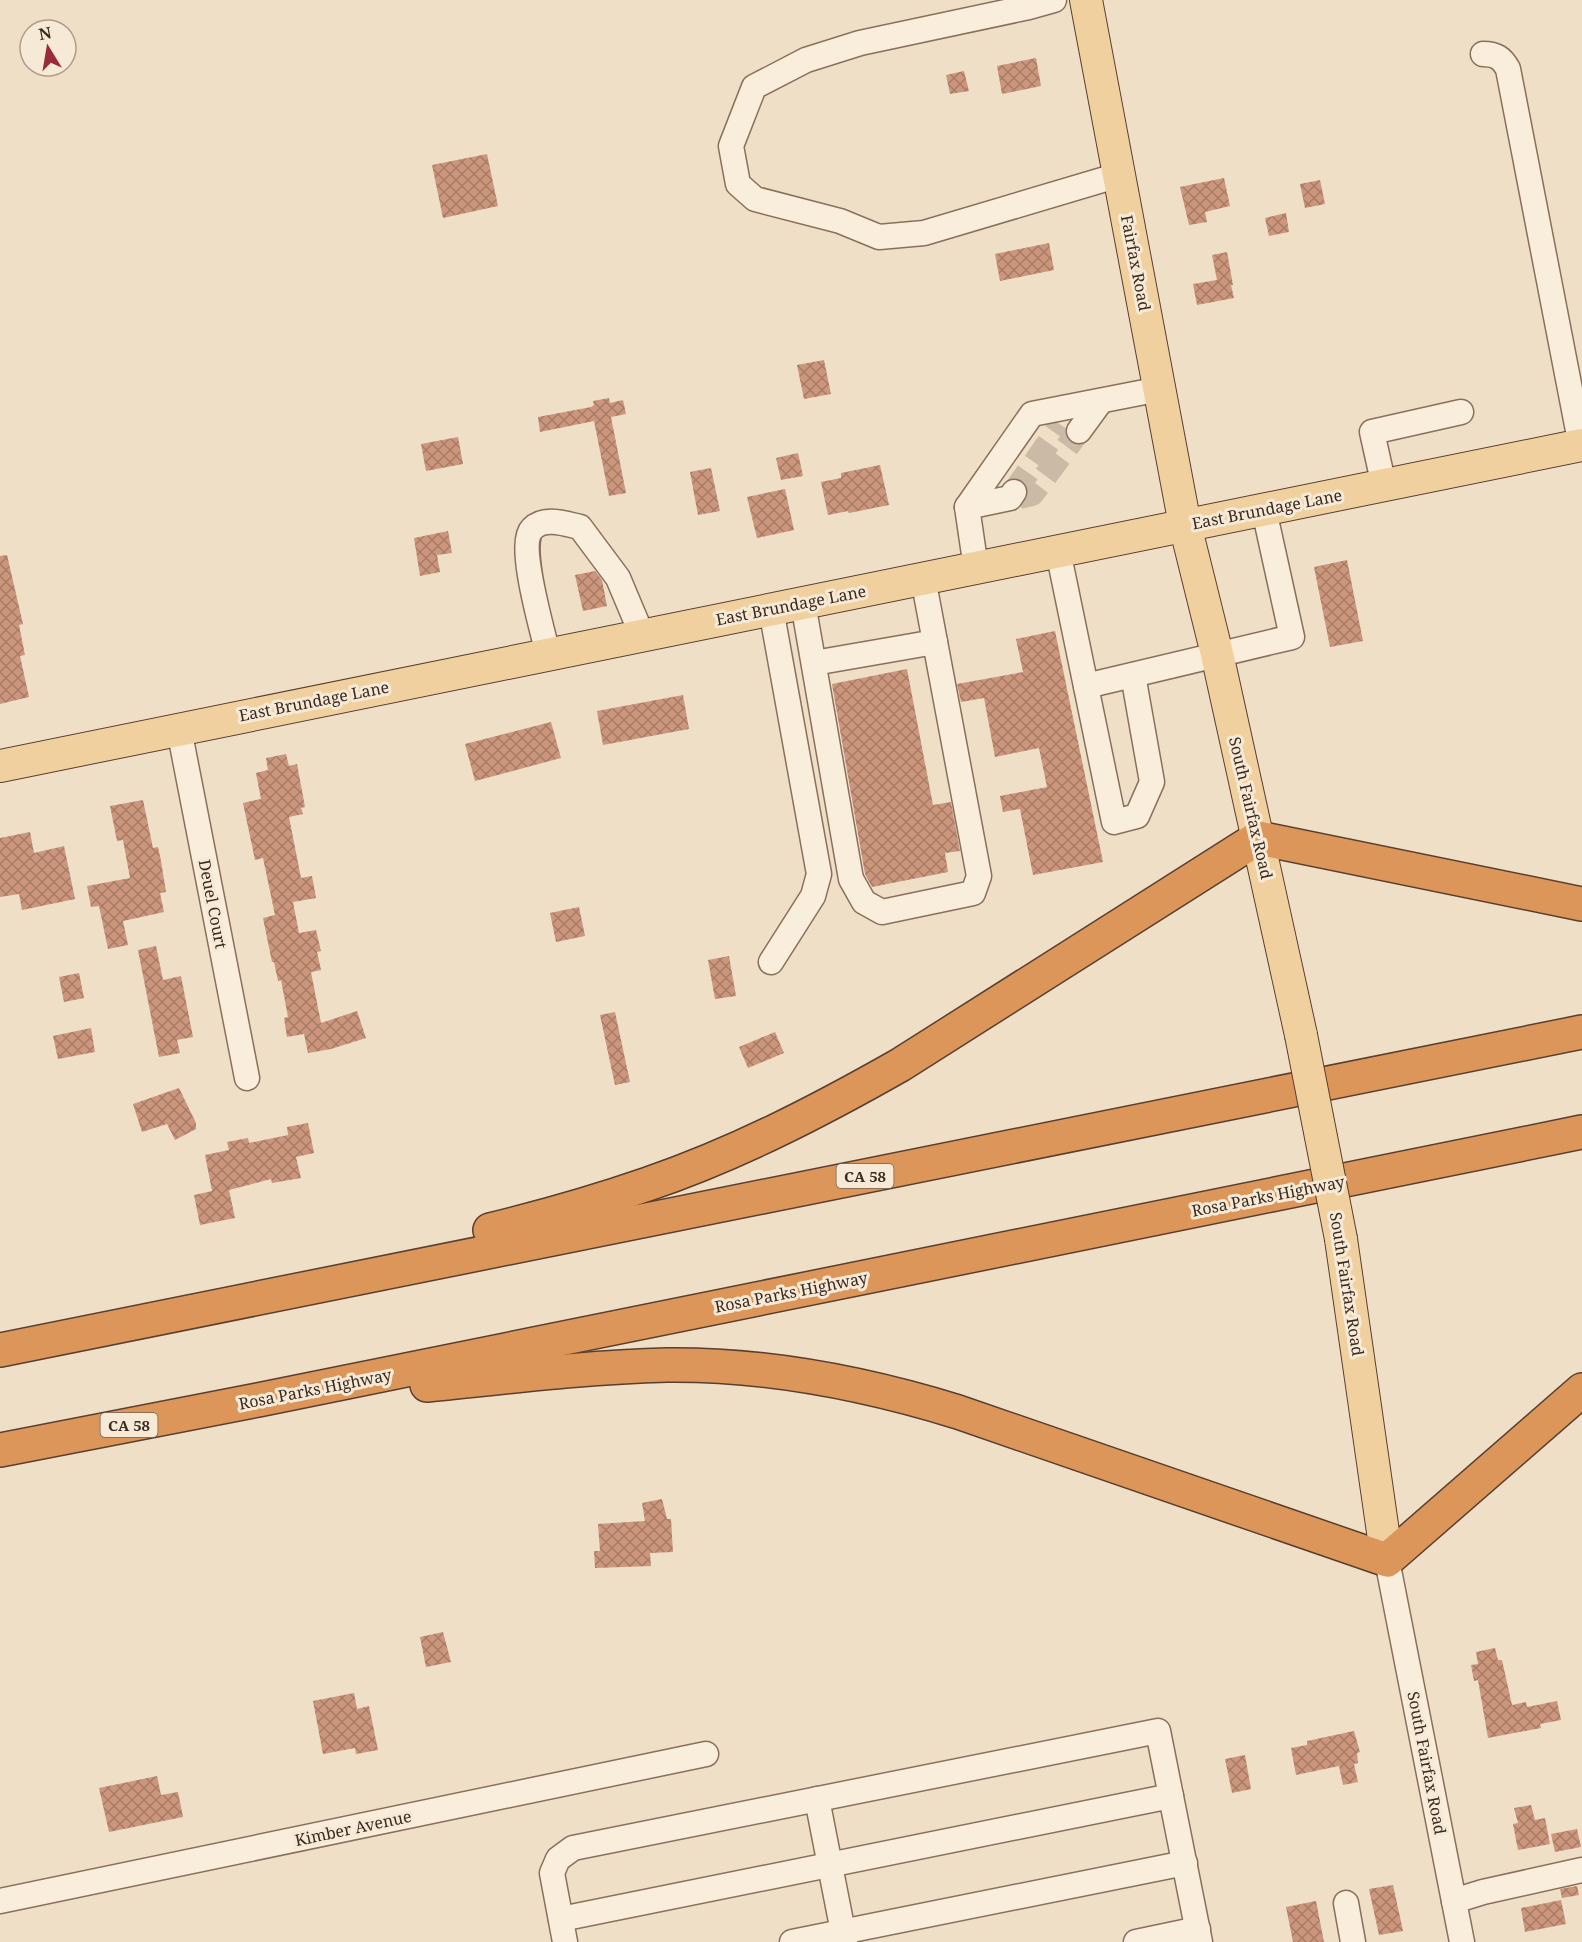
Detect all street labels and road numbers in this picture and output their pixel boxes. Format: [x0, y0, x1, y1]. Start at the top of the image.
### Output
street label: Fairfax Road [1116, 213, 1156, 313]
street label: East Brundage Lane [1190, 484, 1344, 534]
street label: East Brundage Lane [714, 580, 868, 630]
street label: East Brundage Lane [237, 676, 391, 726]
street label: South Fairfax Road [1224, 735, 1278, 881]
street label: Deuel Court [194, 858, 232, 951]
road number: CA 58 [836, 1164, 894, 1188]
street label: Rosa Parks Highway [1190, 1170, 1347, 1222]
street label: South Fairfax Road [1325, 1210, 1369, 1358]
street label: Rosa Parks Highway [713, 1266, 870, 1318]
street label: Rosa Parks Highway [237, 1363, 394, 1415]
road number: CA 58 [100, 1413, 158, 1437]
street label: South Fairfax Road [1402, 1690, 1452, 1837]
street label: Kimber Avenue [293, 1805, 413, 1851]

